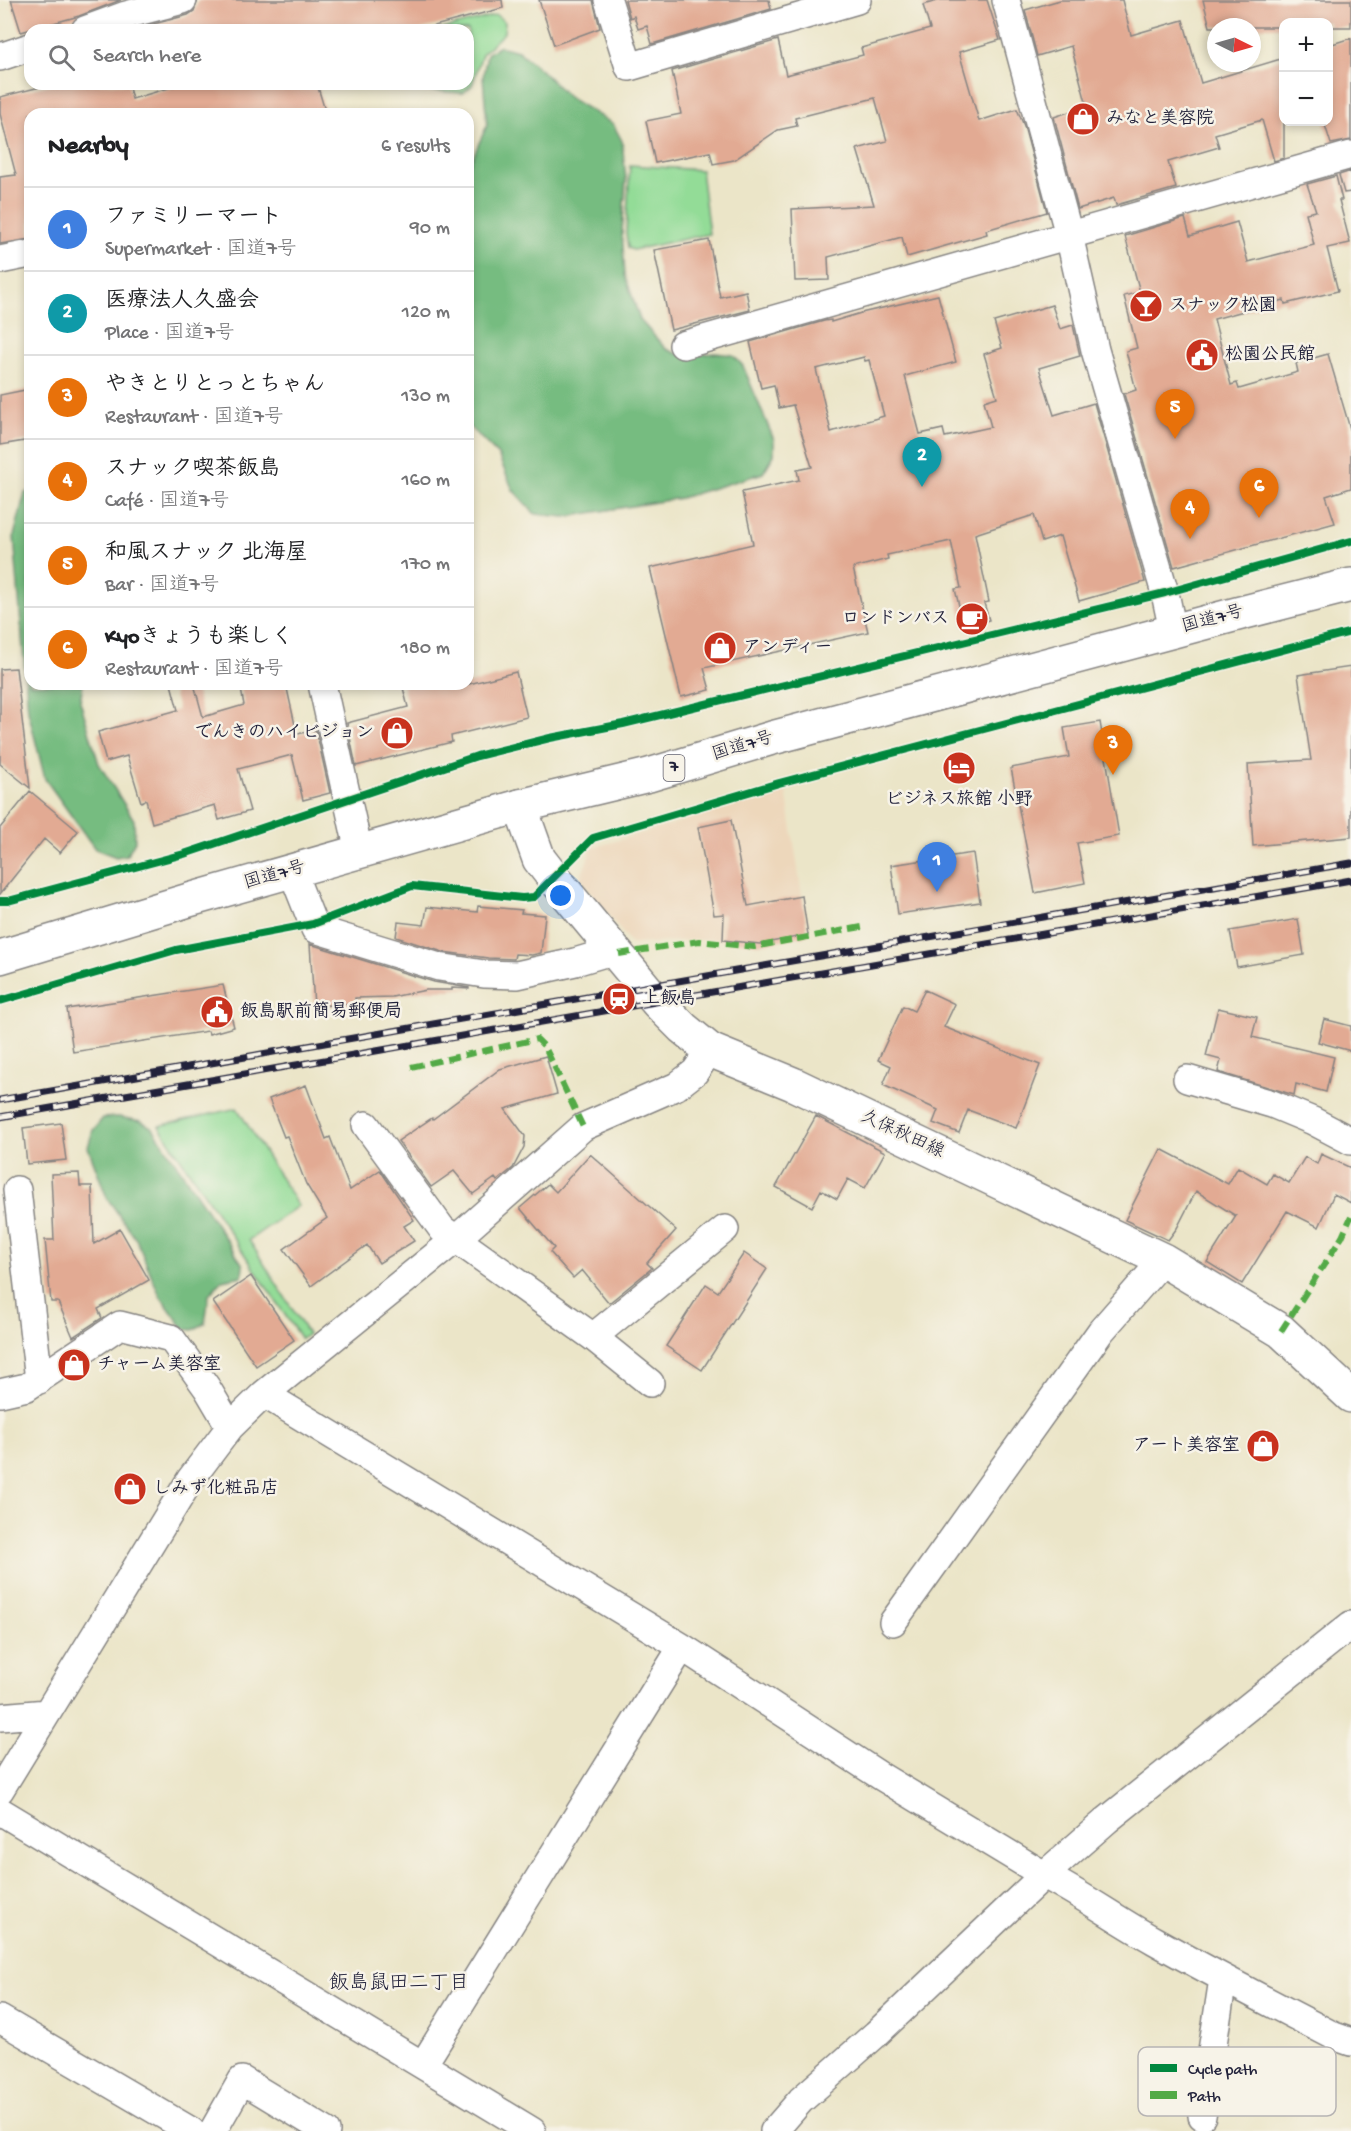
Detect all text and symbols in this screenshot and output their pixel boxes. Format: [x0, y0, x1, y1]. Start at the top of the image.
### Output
north arrow [1207, 18, 1261, 72]
map controls [1279, 18, 1333, 126]
button: + [1279, 18, 1333, 72]
search box [24, 24, 474, 90]
icon: search [45, 41, 78, 74]
text: Search here [93, 44, 201, 70]
button: − [1279, 72, 1333, 126]
shop icon: みなと美容院 [1065, 101, 1101, 137]
place label: みなと美容院 [1106, 108, 1214, 130]
text: Nearby [48, 132, 129, 163]
text: 6 results [381, 136, 450, 159]
text: ファミリーマート [105, 205, 282, 231]
text: 1 [63, 218, 72, 241]
text: 90 m [410, 218, 450, 241]
text: Supermarket · 国道7号 [105, 239, 297, 262]
bar icon: スナック松園 [1128, 288, 1164, 324]
text: 医療法人久盛会 [105, 289, 259, 315]
place label: スナック松園 [1169, 295, 1277, 317]
text: 2 [63, 302, 72, 325]
text: 120 m [402, 302, 450, 325]
text: Place · 国道7号 [105, 323, 235, 346]
public building icon: 松園公民館 [1184, 337, 1220, 373]
place label: 松園公民館 [1225, 344, 1315, 366]
text: やきとりとっとちゃん [105, 373, 325, 399]
text: 3 [62, 386, 73, 409]
text: 130 m [401, 386, 450, 409]
pin: 5 [1156, 390, 1194, 439]
text: Restaurant · 国道7号 [105, 407, 284, 430]
pin: 2 [902, 438, 942, 487]
text: スナック喫茶飯島 [105, 457, 281, 483]
pin: 6 [1240, 468, 1278, 518]
text: 4 [63, 470, 72, 493]
text: 160 m [401, 470, 450, 493]
pin: 4 [1170, 490, 1210, 539]
text: Café · 国道7号 [105, 491, 230, 514]
text: 和風スナック 北海屋 [105, 541, 308, 567]
text: 5 [62, 554, 73, 577]
text: 170 m [401, 554, 450, 577]
text: Bar · 国道7号 [105, 575, 220, 598]
cafe icon: ロンドンバス [954, 601, 990, 637]
street label: 国道7号 [1179, 601, 1246, 638]
place label: ロンドンバス [842, 609, 949, 630]
text: Kyoきょうも楽しく [105, 625, 293, 651]
shop icon: アンディー [702, 630, 738, 666]
text: 6 [62, 638, 73, 661]
text: 180 m [401, 638, 450, 661]
place label: アンディー [743, 638, 832, 659]
text: Restaurant · 国道7号 [105, 659, 284, 682]
shop icon: でんきのハイビジョン [379, 715, 415, 751]
place label: でんきのハイビジョン [194, 722, 374, 744]
pin: 3 [1094, 726, 1132, 775]
street label: 国道7号 [709, 727, 776, 766]
hotel icon: ビジネス旅館 小野 [941, 750, 977, 786]
road number: 7 [664, 755, 684, 781]
place label: ビジネス旅館 小野 [885, 789, 1033, 811]
pin: 1 [918, 842, 956, 892]
street label: 国道7号 [241, 856, 308, 895]
your location [546, 881, 575, 910]
station icon: 上飯島 [601, 981, 637, 1017]
place label: 上飯島 [642, 988, 696, 1010]
public building icon: 飯島駅前簡易郵便局 [199, 994, 235, 1030]
place label: 飯島駅前簡易郵便局 [240, 1001, 402, 1023]
street label: 久保秋田線 [857, 1106, 948, 1164]
shop icon: チャーム美容室 [56, 1347, 92, 1383]
place label: チャーム美容室 [97, 1354, 222, 1376]
shop icon: アート美容室 [1245, 1428, 1281, 1464]
place label: アート美容室 [1133, 1435, 1240, 1457]
shop icon: しみず化粧品店 [112, 1471, 148, 1507]
place label: しみず化粧品店 [153, 1478, 279, 1500]
district label: 飯島鼠田二丁目 [329, 1971, 469, 1996]
legend [1138, 2047, 1336, 2116]
text: Cycle path [1188, 2062, 1258, 2081]
text: Path [1187, 2089, 1221, 2108]

